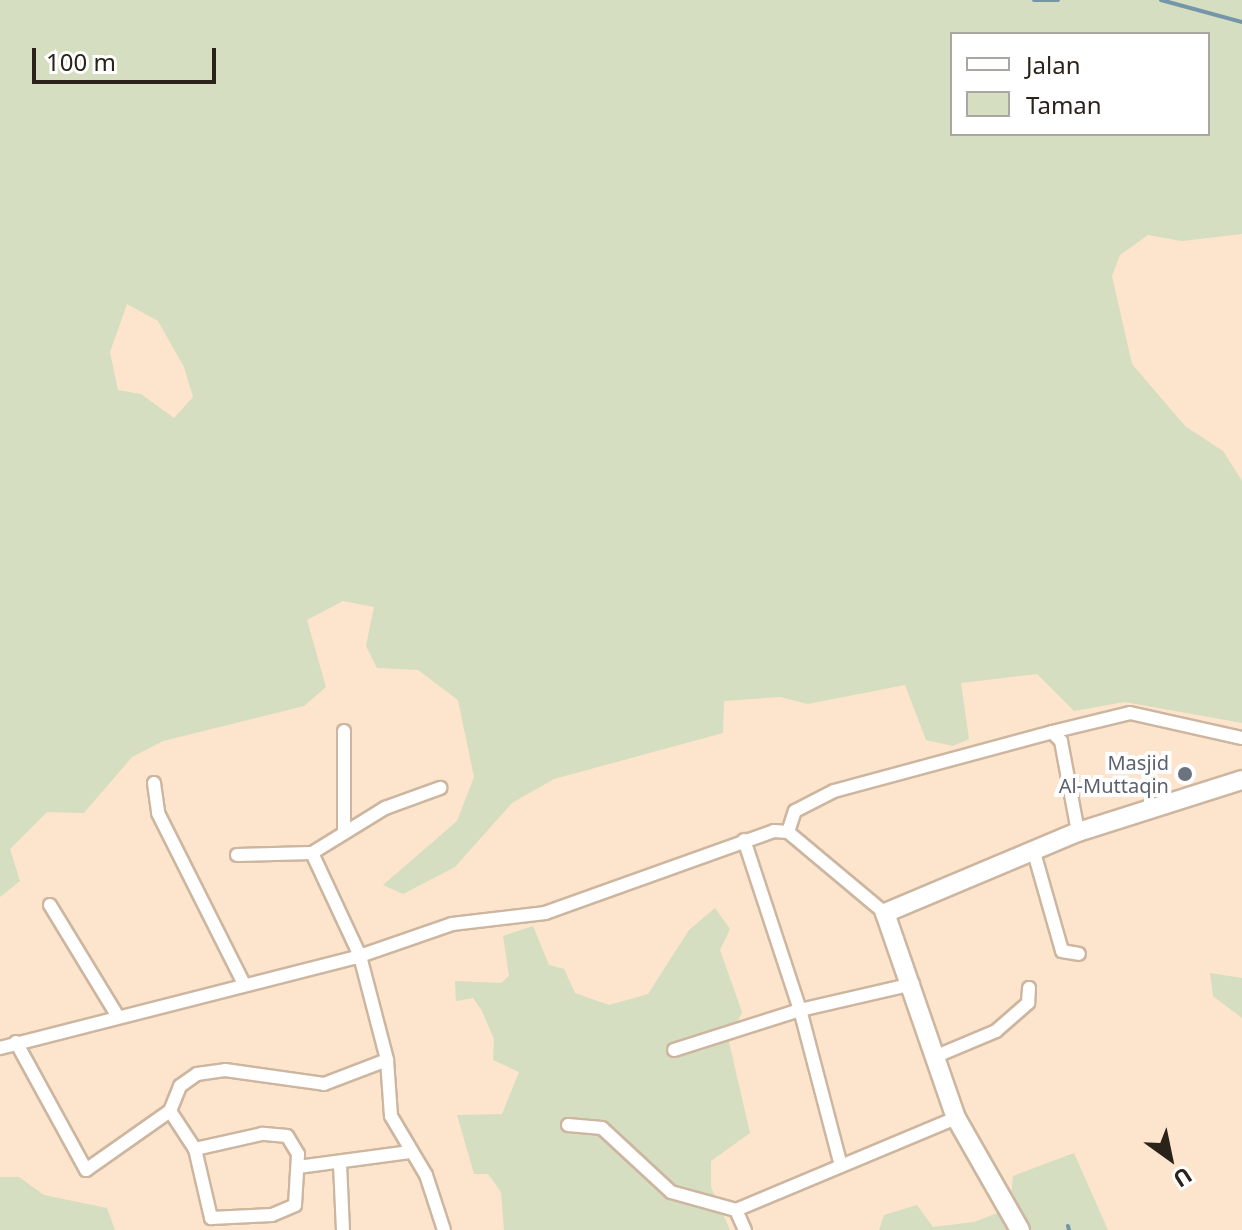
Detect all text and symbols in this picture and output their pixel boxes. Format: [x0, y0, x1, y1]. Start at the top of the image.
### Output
scale bar [36, 32, 220, 82]
legend [950, 32, 1210, 136]
text: 100 m [46, 45, 116, 78]
text: Jalan [1026, 48, 1081, 81]
text: Taman [1026, 88, 1102, 121]
place label: Masjid Al-Muttaqin [1059, 750, 1169, 797]
marker: Masjid Al-Muttaqin [1176, 765, 1194, 783]
north arrow [1130, 1118, 1210, 1198]
text: U [1168, 1161, 1198, 1195]

